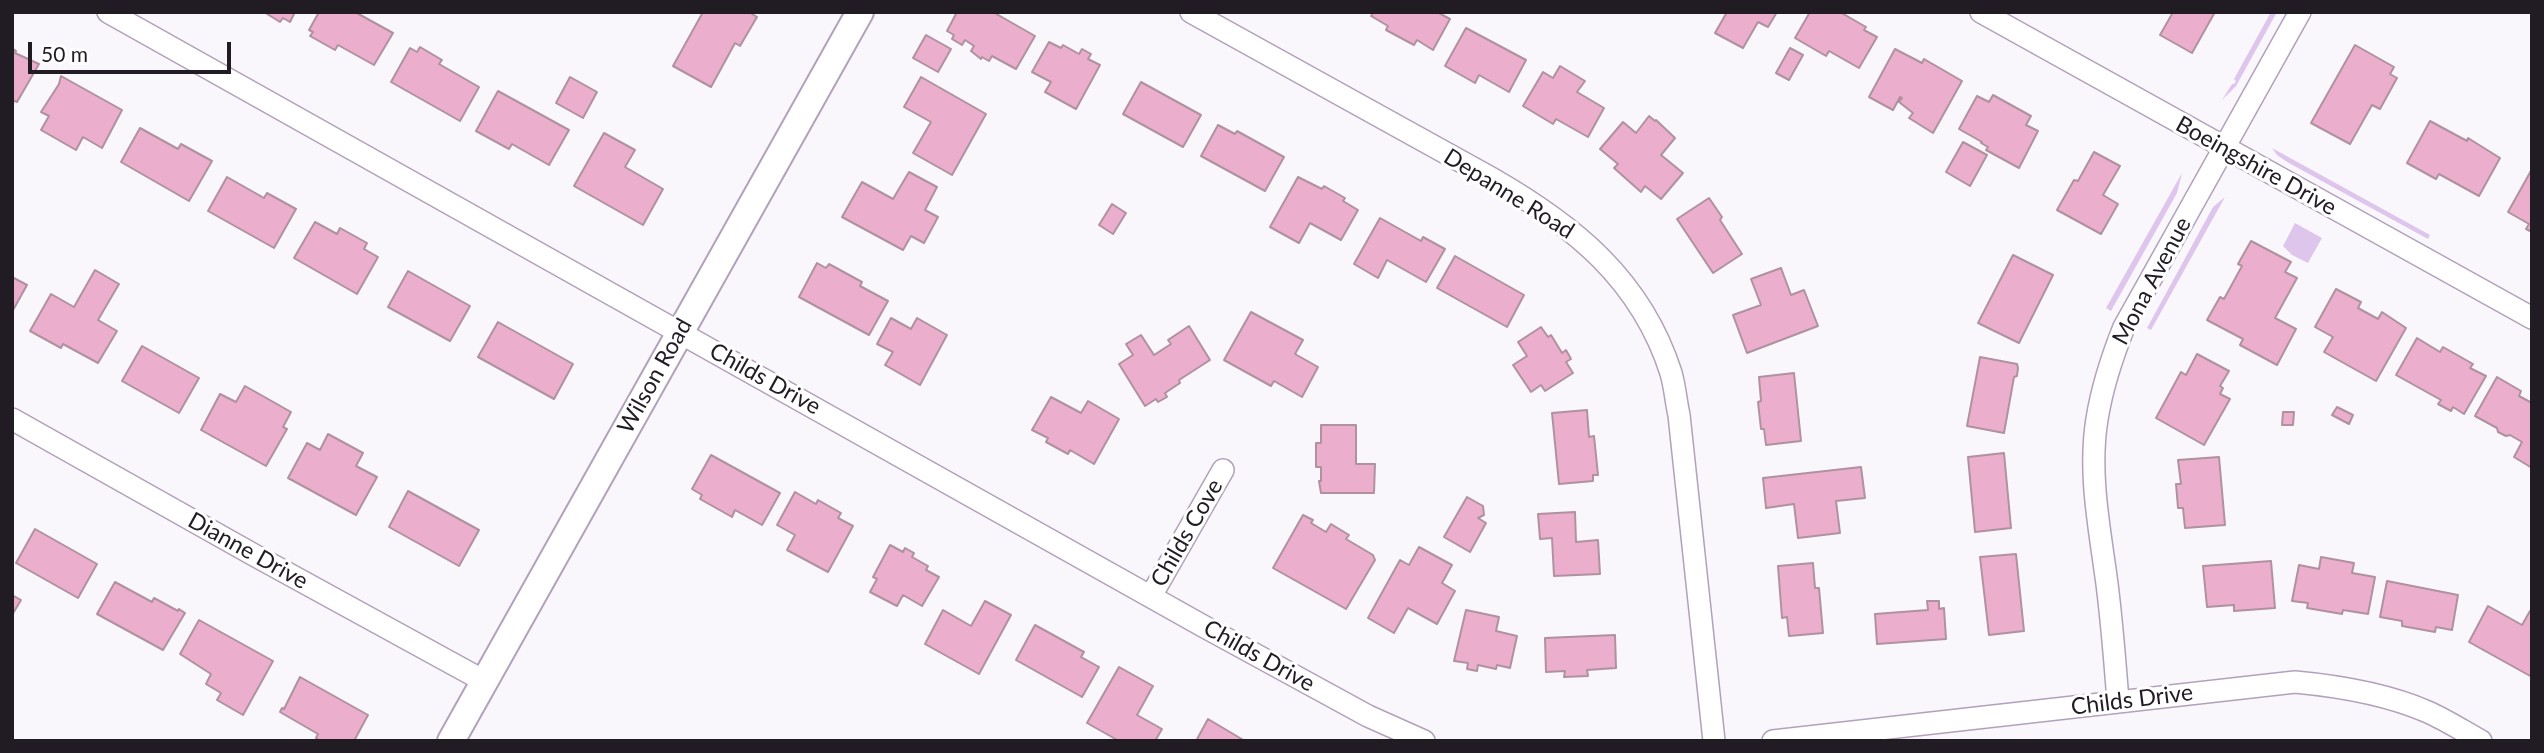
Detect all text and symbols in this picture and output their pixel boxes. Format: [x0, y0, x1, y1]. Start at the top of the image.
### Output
scale bar [32, 28, 234, 72]
text: 50 m [41, 41, 88, 66]
street label: Boeingshire Drive [2171, 110, 2341, 222]
street label: Depanne Road [1439, 143, 1579, 245]
street label: Mona Avenue [2107, 213, 2197, 349]
street label: Wilson Road [612, 314, 698, 438]
street label: Childs Drive [705, 337, 825, 421]
street label: Childs Cove [1145, 474, 1229, 592]
street label: Dianne Drive [183, 507, 313, 595]
street label: Childs Drive [1199, 614, 1319, 698]
street label: Childs Drive [2069, 679, 2195, 721]

